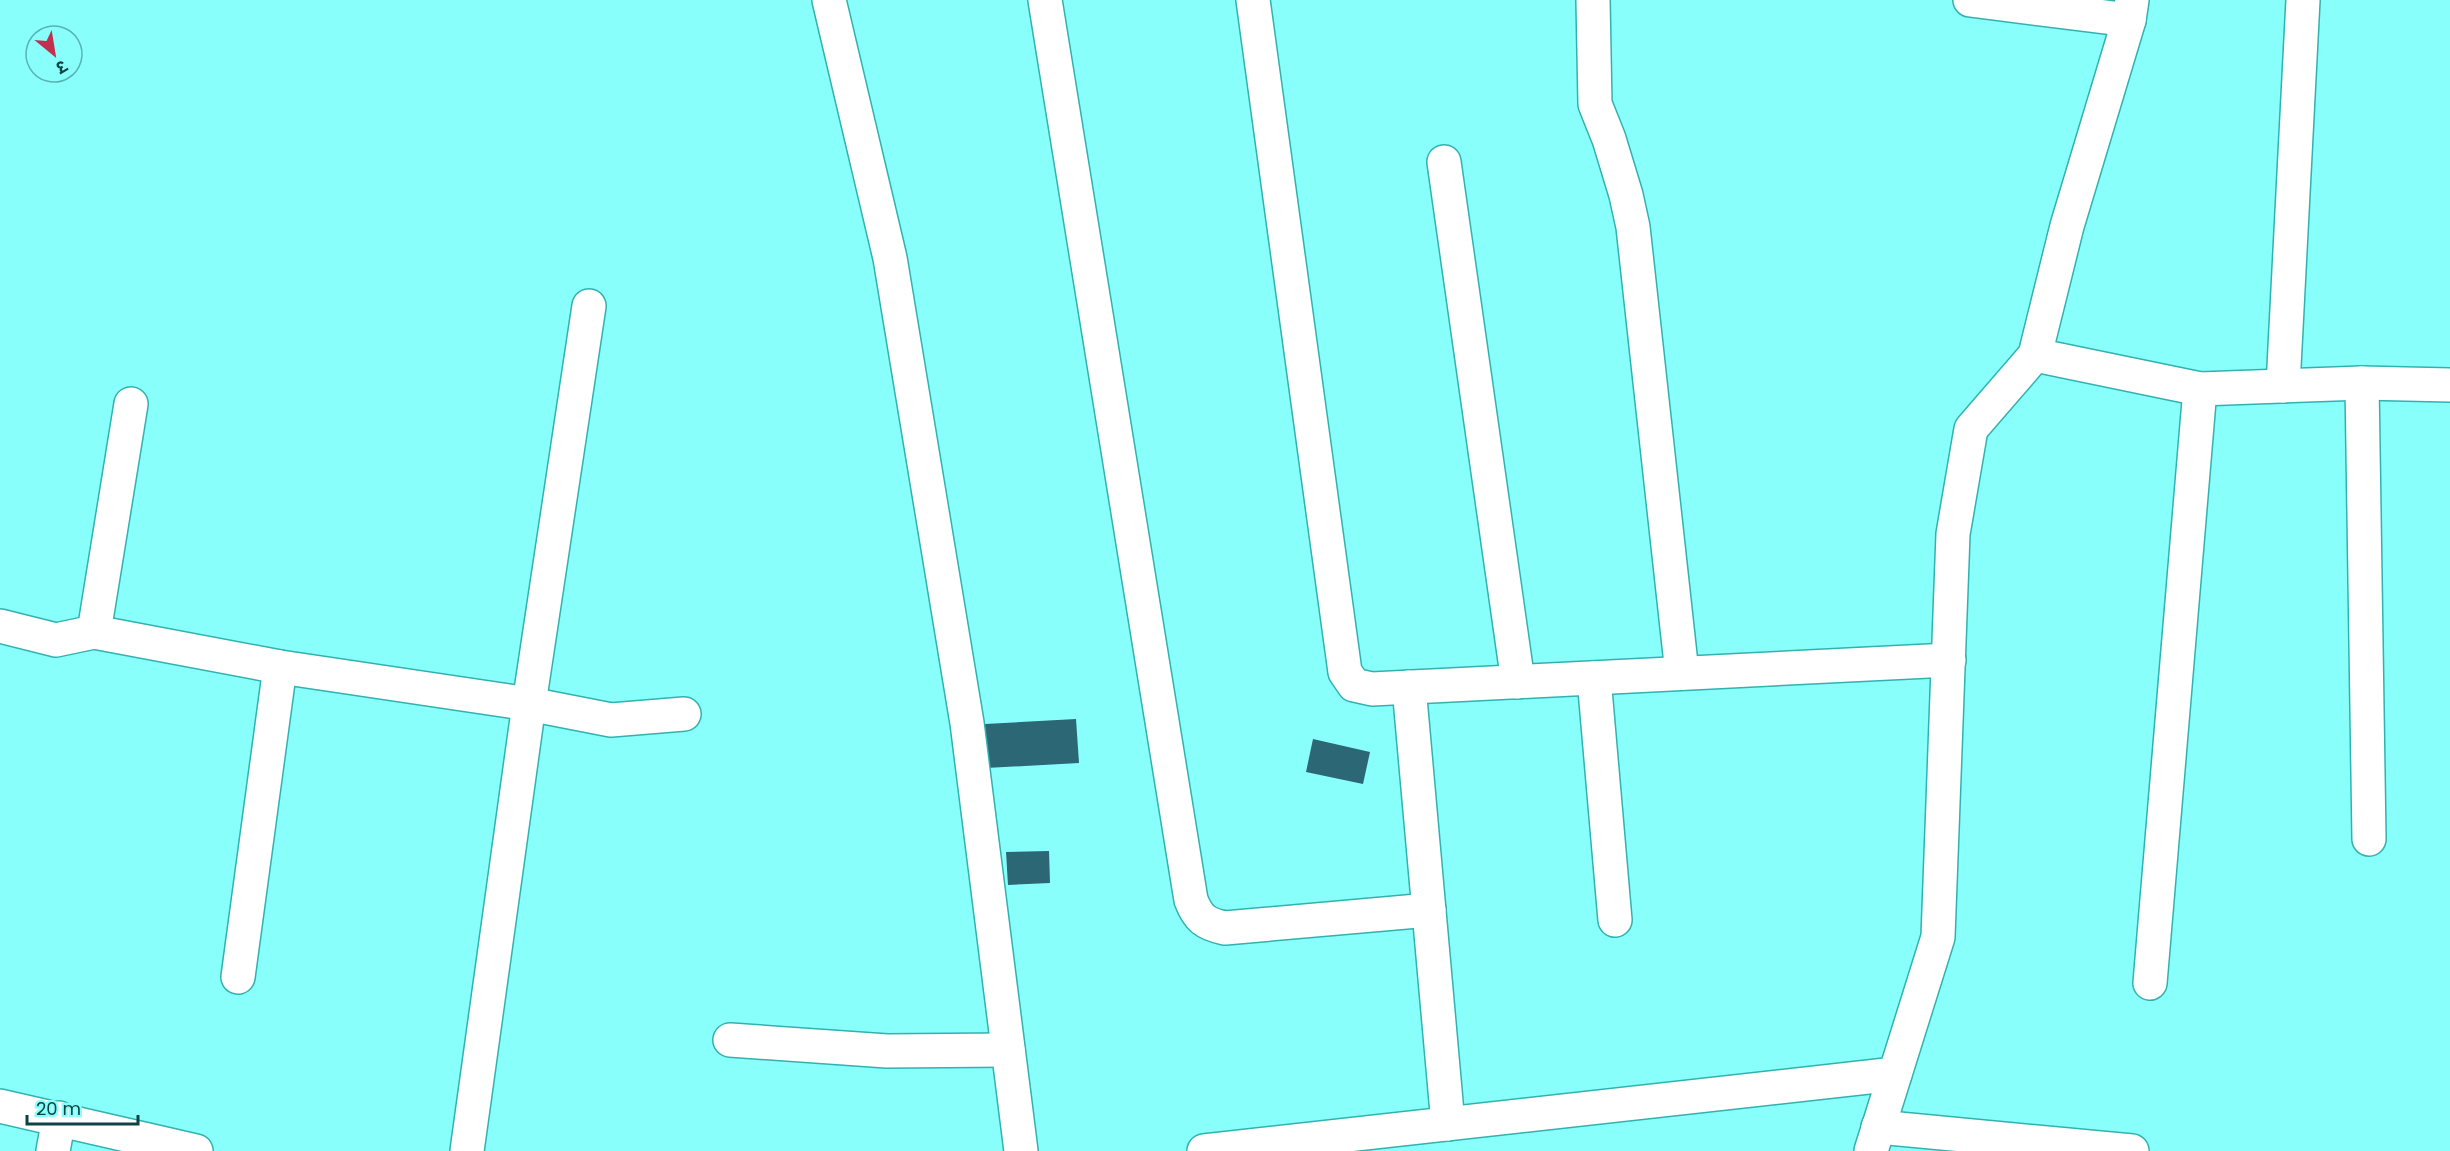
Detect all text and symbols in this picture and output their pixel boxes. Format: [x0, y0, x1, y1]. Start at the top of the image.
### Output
north arrow [24, 24, 84, 84]
text: उ [51, 54, 72, 79]
scale bar [27, 1088, 138, 1126]
text: 20 m [36, 1096, 81, 1121]

